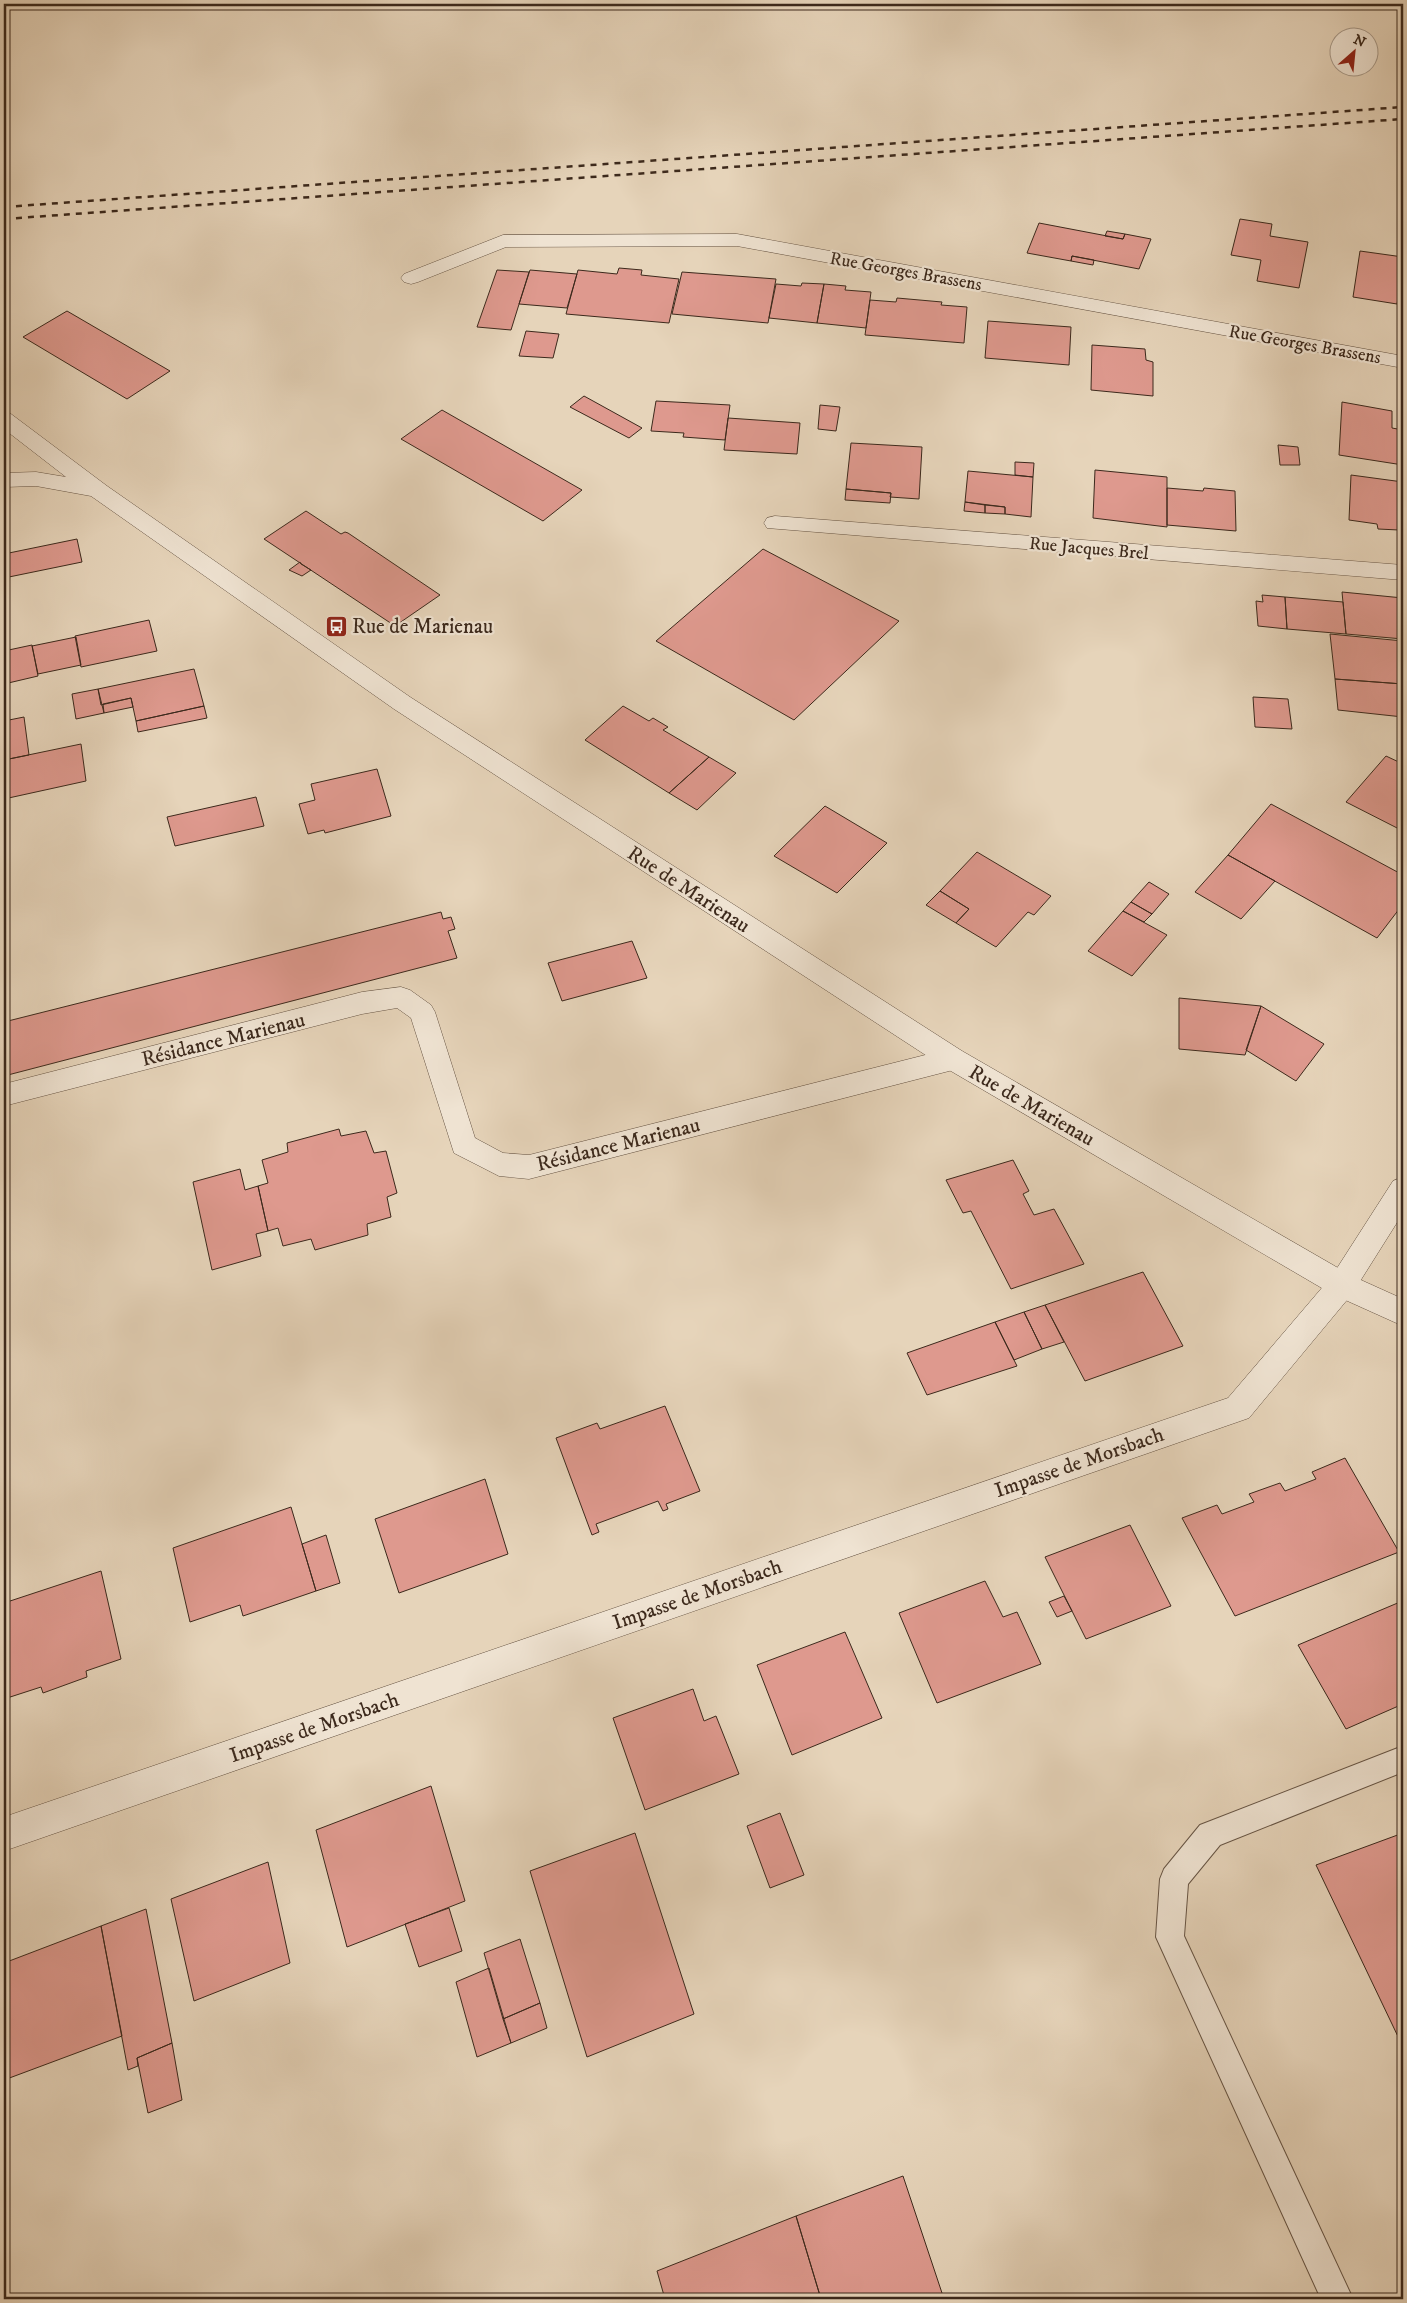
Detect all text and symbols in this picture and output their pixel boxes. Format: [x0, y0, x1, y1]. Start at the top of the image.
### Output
north arrow [1330, 28, 1380, 78]
text: N [1350, 31, 1369, 52]
street label: Rue Georges Brassens [828, 248, 984, 296]
street label: Rue Georges Brassens [1227, 321, 1383, 369]
street label: Rue Jacques Brel [1028, 533, 1150, 565]
bus stop icon: Rue de Marienau [324, 614, 348, 638]
place label: Rue de Marienau [352, 614, 493, 640]
street label: Rue de Marienau [622, 841, 755, 939]
street label: Résidance Marienau [139, 1007, 308, 1073]
street label: Rue de Marienau [964, 1059, 1099, 1152]
street label: Résidance Marienau [534, 1112, 703, 1178]
street label: Impasse de Morsbach [991, 1422, 1167, 1504]
street label: Impasse de Morsbach [609, 1554, 785, 1636]
street label: Impasse de Morsbach [226, 1687, 402, 1769]

